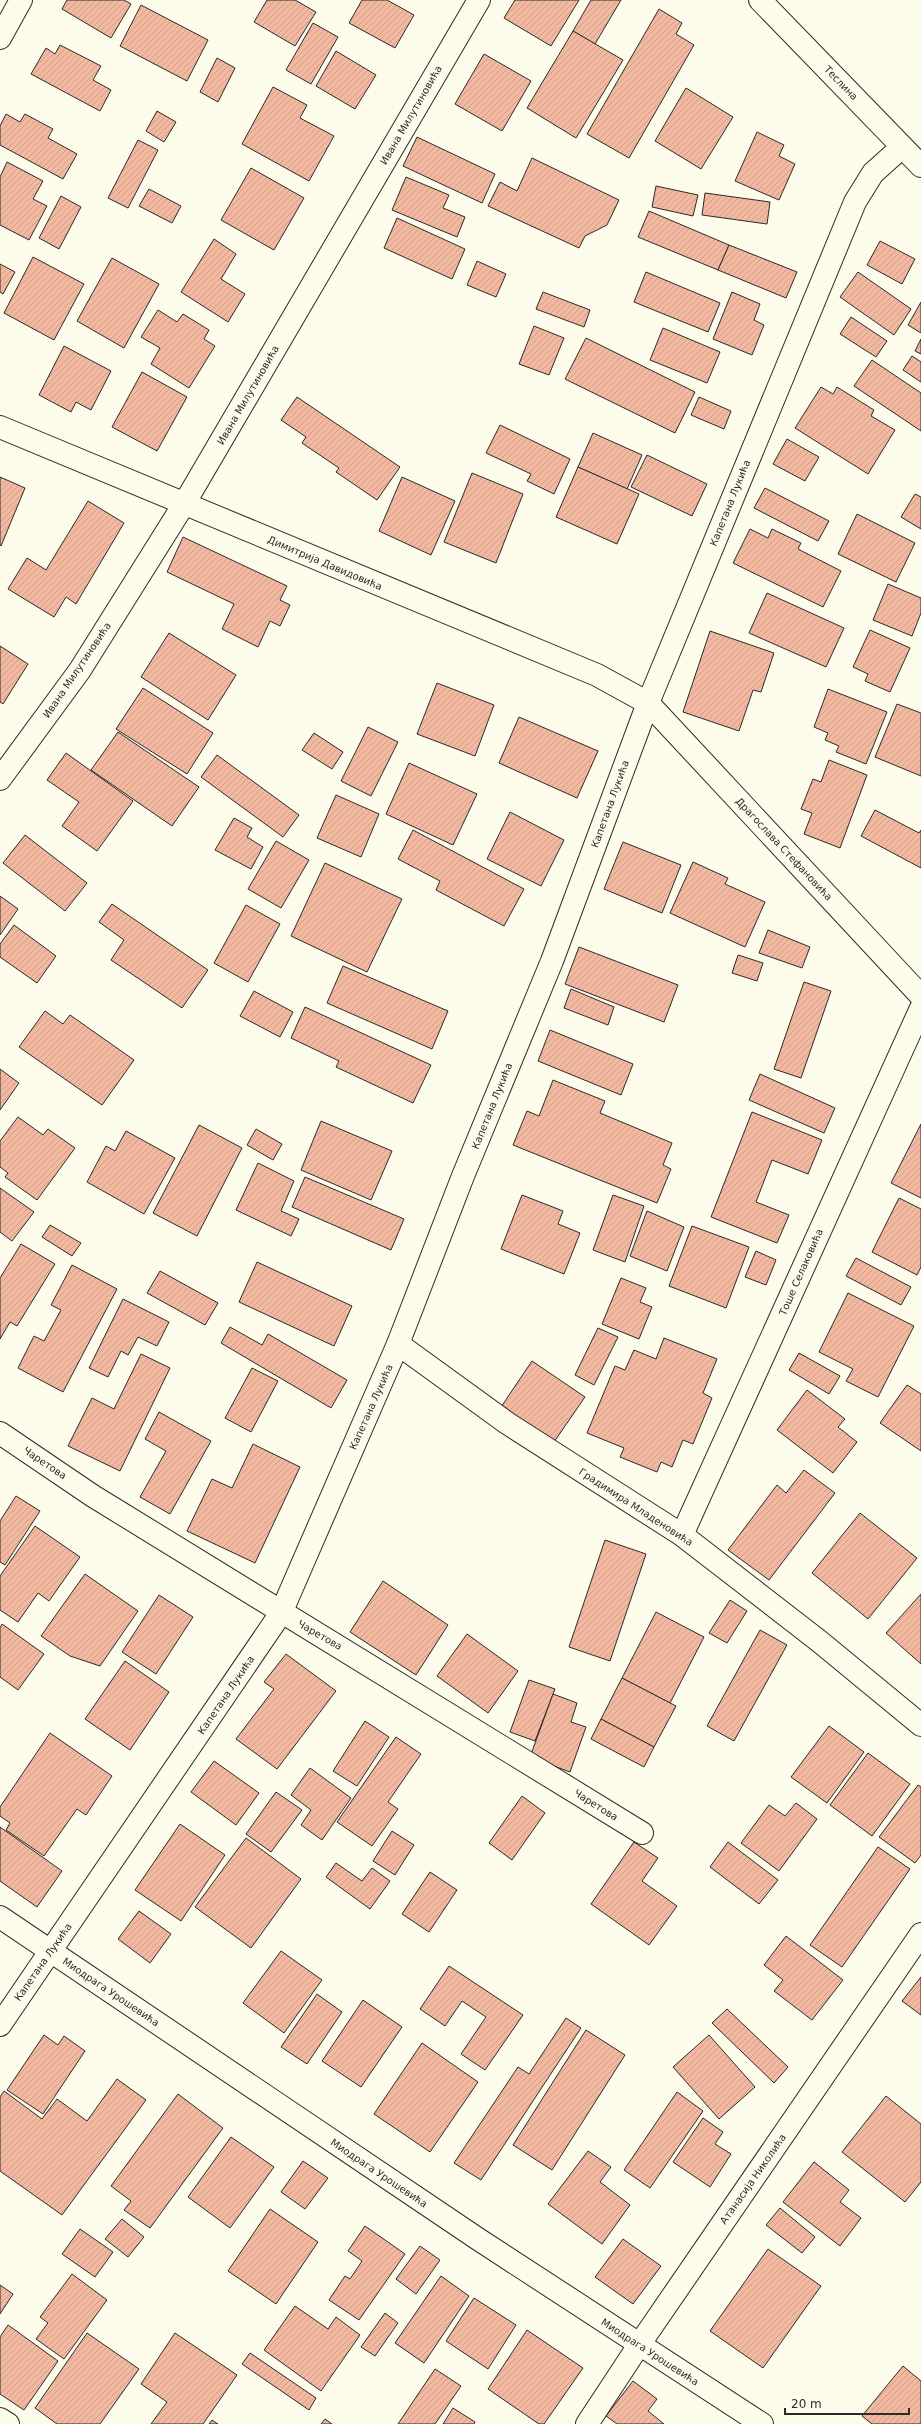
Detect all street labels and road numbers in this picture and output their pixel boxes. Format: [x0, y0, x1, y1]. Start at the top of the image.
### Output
street label: Ивана Милутиновића [378, 63, 444, 167]
street label: Теслина [821, 63, 860, 102]
street label: Ивана Милутиновића [215, 343, 281, 447]
street label: Капетана Лукића [708, 458, 752, 548]
street label: Димитрија Давидовића [266, 534, 384, 592]
street label: Ивана Милутиновића [41, 620, 113, 720]
street label: Капетана Лукића [589, 759, 631, 849]
street label: Драгослава Стефановића [734, 795, 834, 903]
street label: Капетана Лукића [470, 1061, 514, 1151]
street label: Тоше Селаковића [777, 1227, 825, 1318]
street label: Капетана Лукића [347, 1363, 395, 1451]
street label: Чаретова [21, 1445, 69, 1481]
street label: Градимира Младеновића [577, 1466, 695, 1548]
street label: Чаретова [296, 1618, 344, 1652]
street label: Капетана Лукића [196, 1654, 256, 1736]
street label: Чаретова [572, 1787, 620, 1823]
street label: Капетана Лукића [12, 1921, 74, 2003]
street label: Миодрага Урошевића [61, 1956, 161, 2028]
street label: Атанасија Николића [718, 2132, 788, 2226]
street label: Миодрага Урошевића [329, 2137, 429, 2209]
street label: Миодрага Урошевића [599, 2316, 701, 2388]

